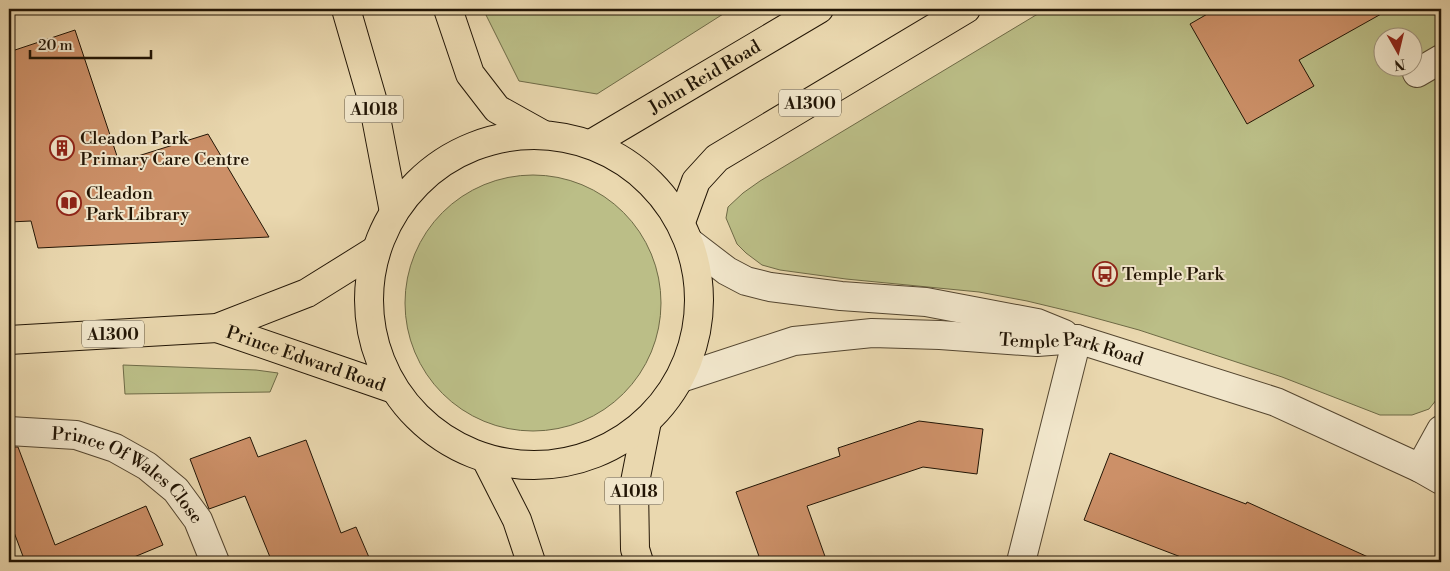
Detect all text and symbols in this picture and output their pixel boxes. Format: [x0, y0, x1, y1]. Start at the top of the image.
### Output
scale bar [30, 28, 151, 60]
north arrow [1372, 28, 1422, 78]
street label: John Reid Road [644, 35, 766, 120]
text: 20 m [38, 36, 73, 55]
text: N [1393, 54, 1406, 74]
road number: A1300 [779, 90, 841, 116]
road number: A1018 [345, 96, 403, 122]
place label: Cleadon Park Primary Care Centre [80, 127, 249, 171]
building icon: Cleadon Park Primary Care Centre [49, 135, 75, 161]
place label: Cleadon Park Library [86, 182, 189, 226]
library icon: Cleadon Park Library [56, 190, 82, 216]
bus stop icon: Temple Park [1092, 261, 1118, 287]
place label: Temple Park [1122, 263, 1225, 286]
road number: A1300 [82, 320, 144, 348]
street label: Prince Edward Road [223, 321, 389, 397]
street label: Temple Park Road [998, 328, 1147, 371]
street label: Prince Of Wales Close [51, 423, 208, 528]
road number: A1018 [605, 478, 663, 504]

